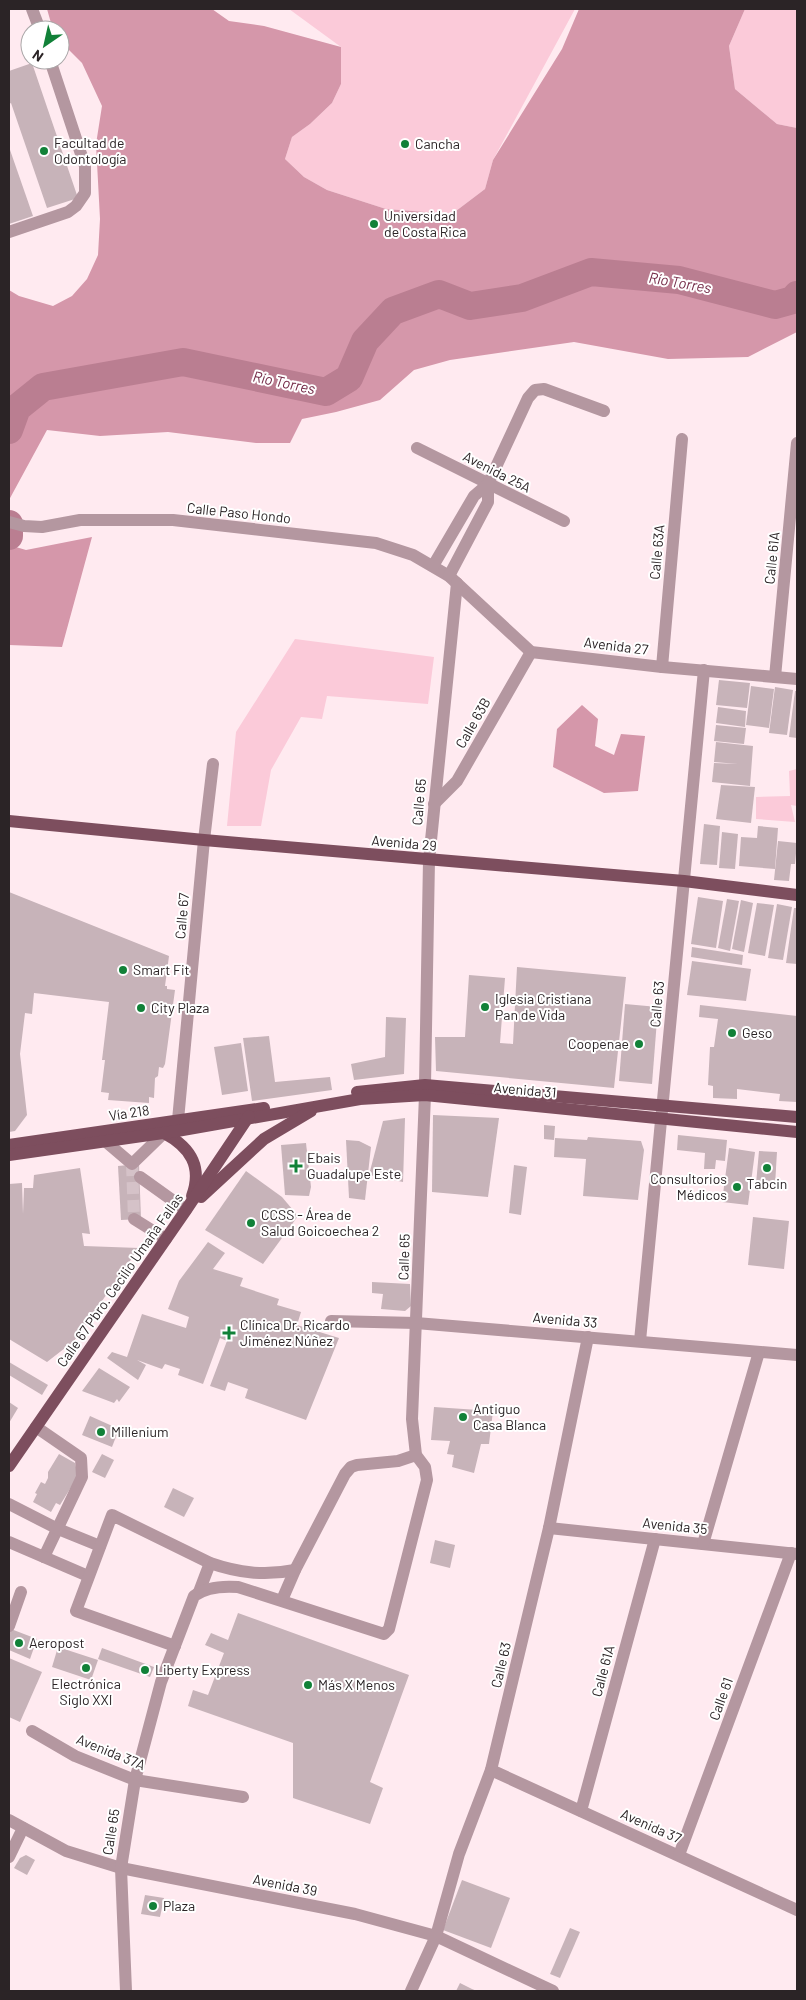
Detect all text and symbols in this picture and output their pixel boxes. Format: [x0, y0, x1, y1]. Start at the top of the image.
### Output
north arrow [20, 20, 70, 70]
text: N [29, 47, 46, 66]
place label: Facultad de Odontología [54, 134, 127, 167]
place label: Cancha [415, 135, 460, 152]
marker: Cancha [399, 138, 411, 150]
marker: Facultad de Odontología [38, 145, 50, 157]
place label: Universidad de Costa Rica [384, 207, 466, 240]
marker: Universidad de Costa Rica [368, 218, 380, 230]
water label: Río Torres [648, 268, 713, 296]
water label: Río Torres [251, 367, 317, 397]
street label: Avenida 25A [460, 447, 534, 496]
street label: Calle Paso Hondo [186, 499, 292, 526]
street label: Calle 63A [646, 523, 667, 580]
street label: Calle 61A [760, 530, 783, 585]
street label: Avenida 27 [583, 633, 650, 658]
street label: Calle 63B [451, 694, 494, 751]
street label: Calle 65 [408, 778, 429, 826]
street label: Avenida 29 [371, 831, 437, 854]
street label: Calle 67 [171, 892, 192, 940]
place label: Smart Fit [133, 961, 190, 978]
marker: Smart Fit [117, 964, 129, 976]
street label: Calle 63 [646, 980, 667, 1028]
place label: Iglesia Cristiana Pan de Vida [495, 990, 591, 1023]
place label: City Plaza [151, 999, 209, 1016]
marker: Iglesia Cristiana Pan de Vida [479, 1001, 491, 1013]
marker: City Plaza [135, 1002, 147, 1014]
place label: Geso [742, 1024, 772, 1041]
marker: Geso [726, 1027, 738, 1039]
place label: Coopenae [568, 1035, 629, 1052]
marker: Coopenae [633, 1038, 645, 1050]
street label: Avenida 31 [493, 1078, 557, 1101]
street label: Vía 218 [108, 1101, 150, 1124]
place label: Ebais Guadalupe Este [307, 1149, 401, 1182]
marker: Ebais Guadalupe Este [289, 1159, 303, 1173]
marker: Tabcin [761, 1162, 773, 1174]
place label: Consultorios Médicos [650, 1170, 727, 1203]
place label: Tabcin [747, 1175, 787, 1192]
marker: Consultorios Médicos [731, 1181, 743, 1193]
street label: Calle 67 Pbro. Cecilio Umaña Fallas [53, 1189, 186, 1370]
place label: CCSS - Área de Salud Goicoechea 2 [261, 1206, 379, 1239]
marker: CCSS - Área de Salud Goicoechea 2 [245, 1217, 257, 1229]
street label: Calle 65 [394, 1233, 413, 1281]
street label: Avenida 33 [532, 1308, 598, 1331]
place label: Clínica Dr. Ricardo Jiménez Núñez [240, 1316, 350, 1349]
marker: Clínica Dr. Ricardo Jiménez Núñez [222, 1326, 236, 1340]
place label: Antiguo Casa Blanca [473, 1400, 546, 1433]
marker: Antiguo Casa Blanca [457, 1411, 469, 1423]
place label: Millenium [111, 1423, 169, 1440]
marker: Millenium [95, 1426, 107, 1438]
street label: Avenida 35 [642, 1514, 708, 1537]
place label: Aeropost [29, 1634, 85, 1651]
marker: Aeropost [13, 1637, 25, 1649]
street label: Calle 63 [487, 1640, 514, 1690]
street label: Calle 61A [587, 1643, 618, 1698]
place label: Liberty Express [155, 1661, 250, 1678]
marker: Electrónica Siglo XXI [80, 1662, 92, 1674]
marker: Liberty Express [139, 1664, 151, 1676]
place label: Electrónica Siglo XXI [51, 1675, 121, 1708]
street label: Calle 61 [705, 1675, 736, 1722]
place label: Más X Menos [318, 1676, 395, 1693]
marker: Más X Menos [302, 1679, 314, 1691]
street label: Avenida 37A [74, 1730, 149, 1773]
street label: Avenida 37 [618, 1805, 684, 1847]
street label: Calle 65 [98, 1808, 123, 1856]
street label: Avenida 39 [251, 1870, 319, 1899]
place label: Plaza [163, 1897, 195, 1914]
marker: Plaza [147, 1900, 159, 1912]

